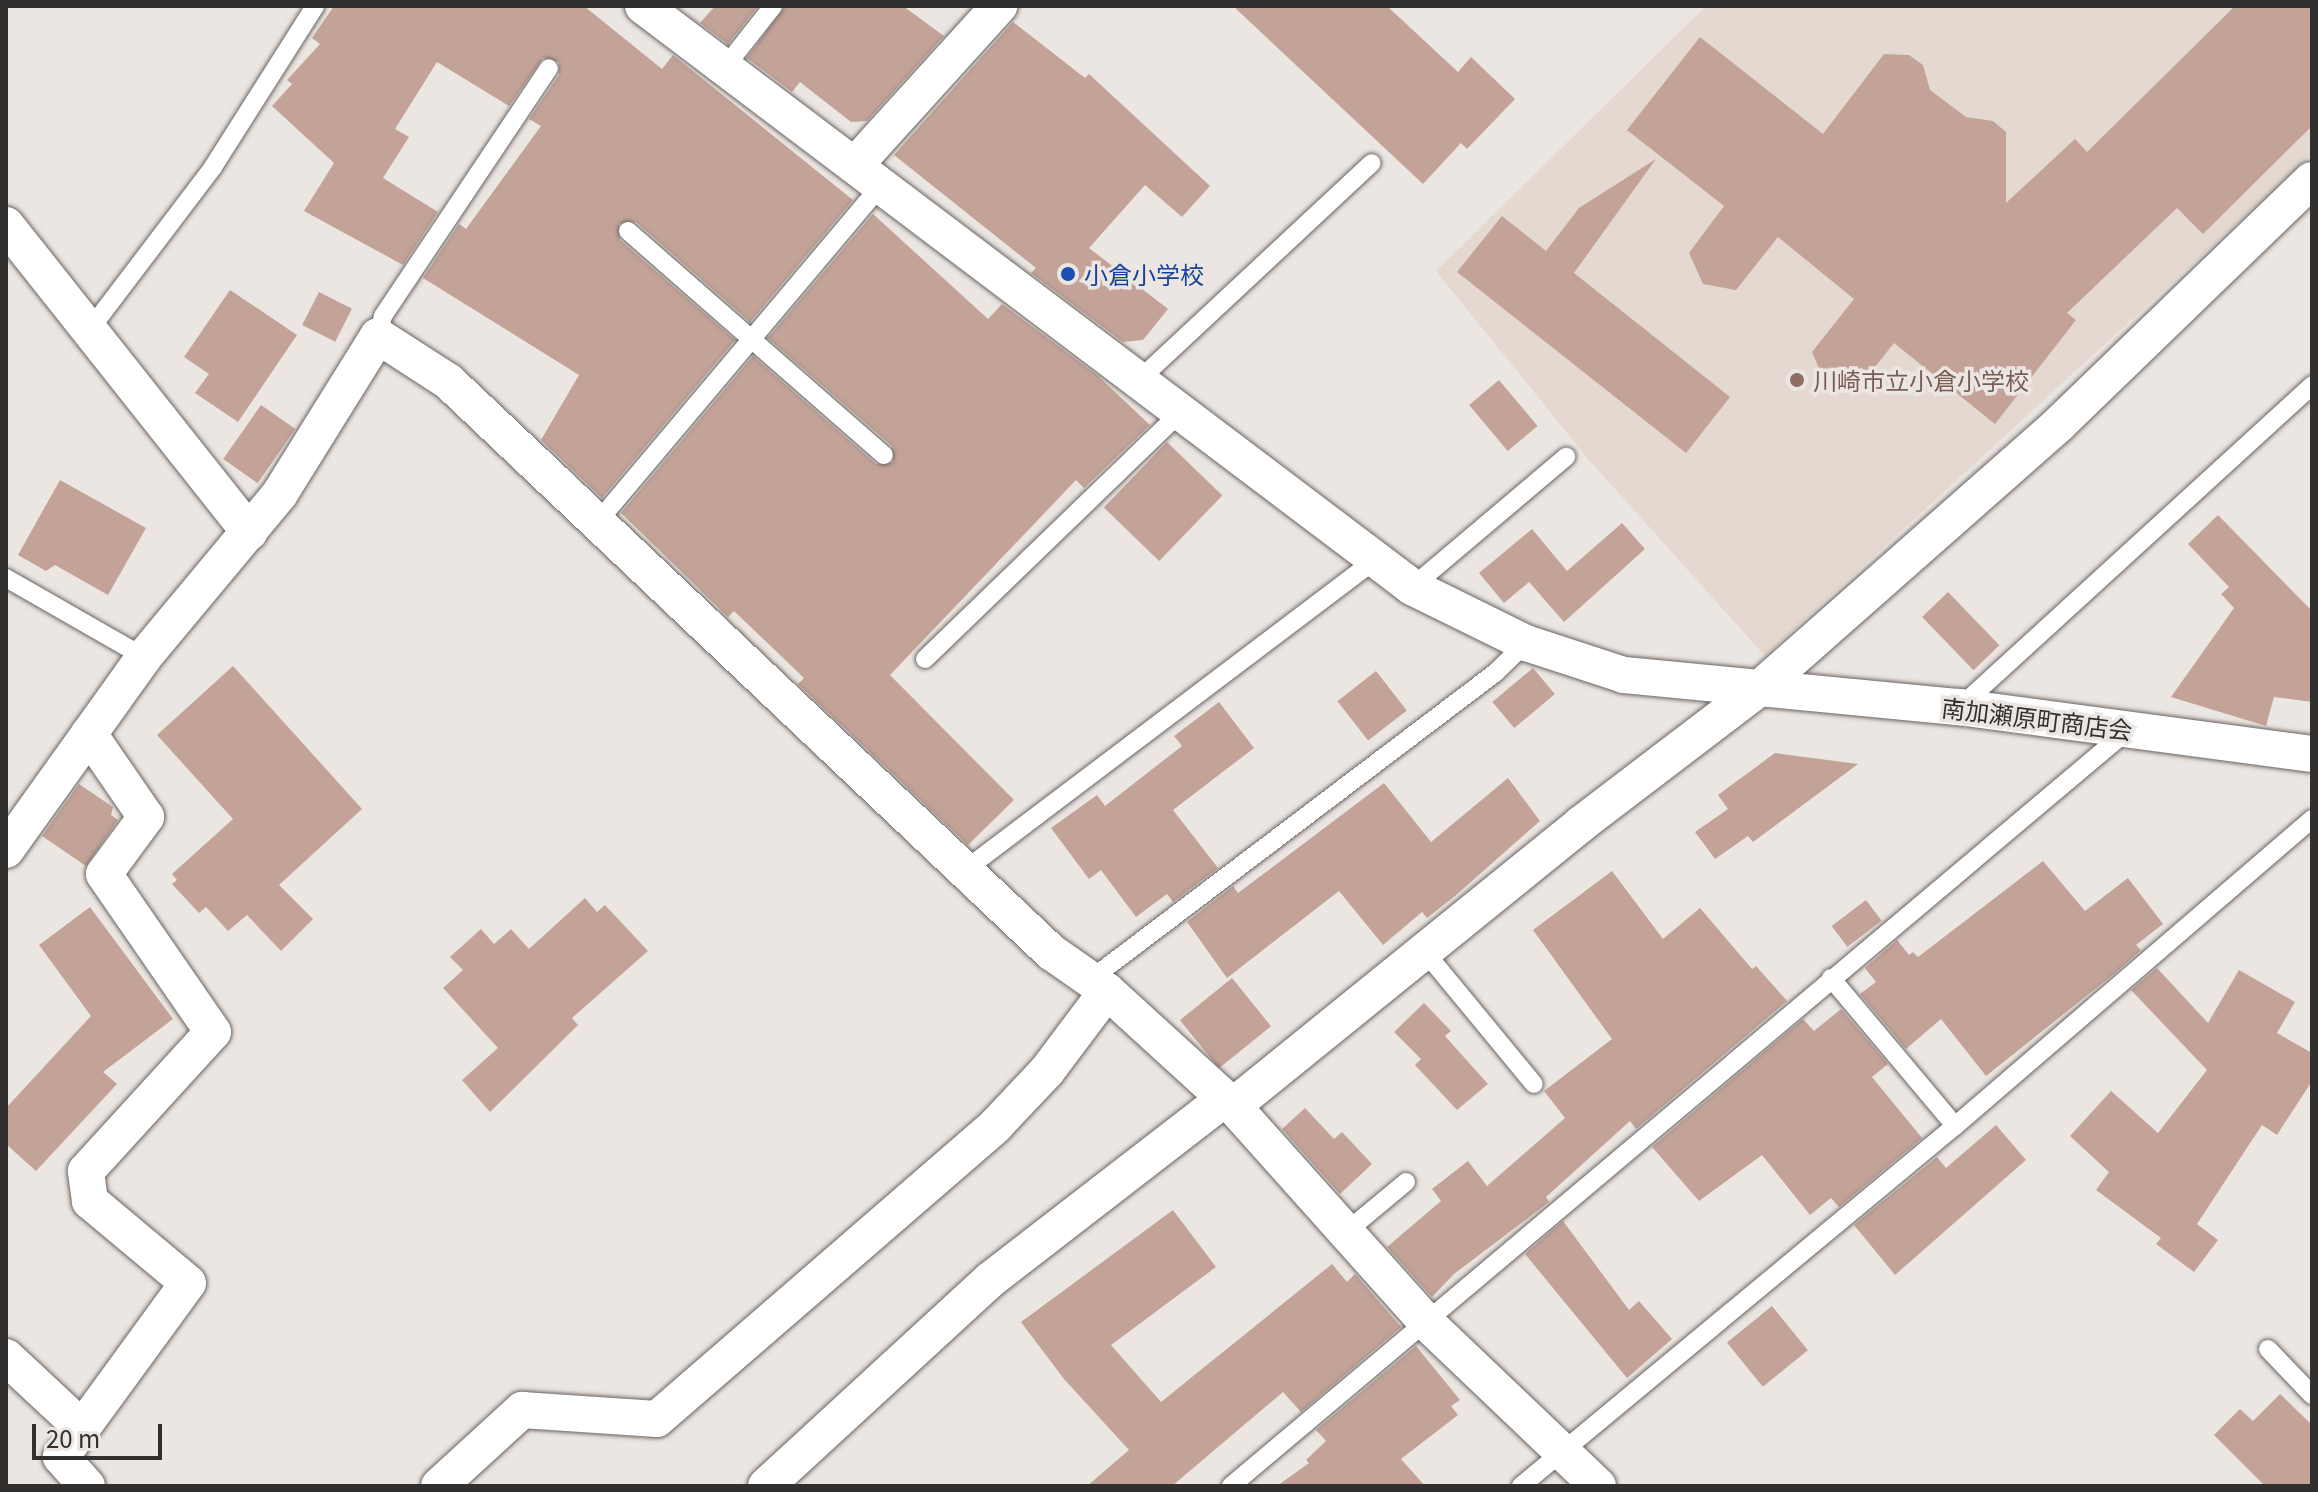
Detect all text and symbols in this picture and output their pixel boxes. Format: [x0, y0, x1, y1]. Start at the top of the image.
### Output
place label: 小倉小学校 [1084, 260, 1204, 288]
marker: 小倉小学校 [1059, 265, 1077, 283]
place label: 川崎市立小倉小学校 [1813, 366, 2029, 394]
marker: 川崎市立小倉小学校 [1788, 371, 1806, 389]
street label: 南加瀬原町商店会 [1940, 692, 2134, 744]
scale bar [36, 1408, 166, 1458]
text: 20 m [46, 1420, 100, 1455]

